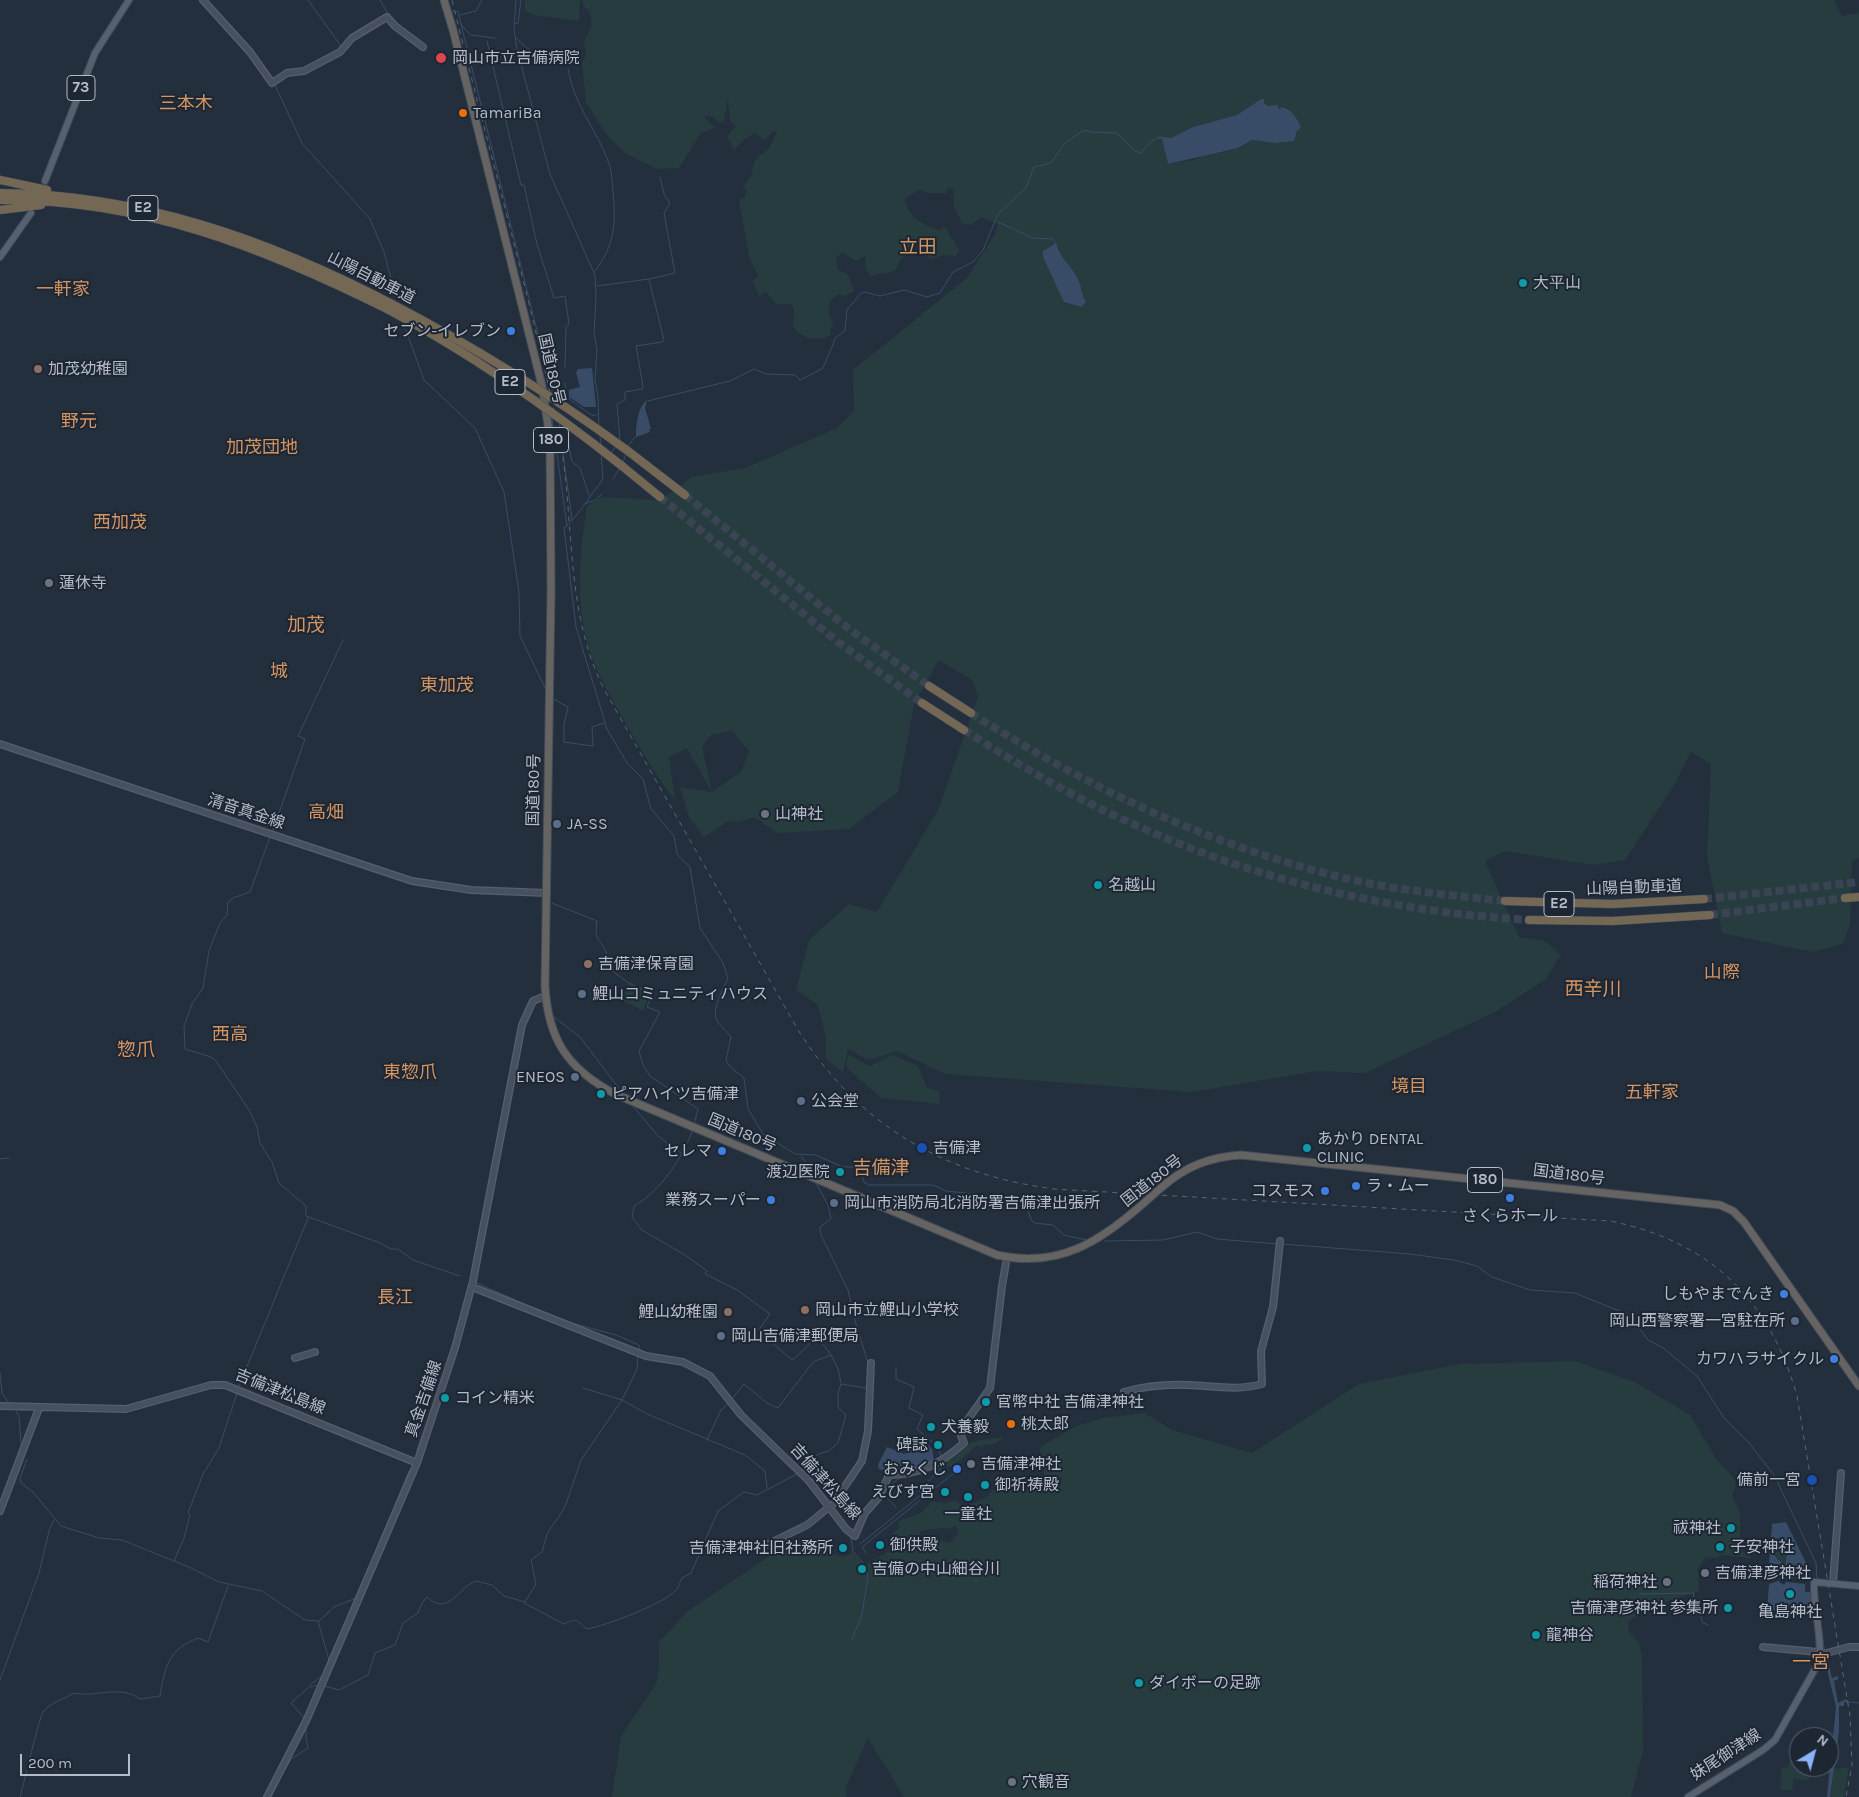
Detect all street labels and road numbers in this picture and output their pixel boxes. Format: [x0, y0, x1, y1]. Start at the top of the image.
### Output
road number: 73 [67, 76, 95, 100]
road number: E2 [128, 196, 158, 220]
street label: 山陽自動車道 [324, 248, 418, 308]
street label: 国道180号 [533, 331, 569, 407]
road number: E2 [495, 370, 525, 394]
road number: 180 [534, 428, 568, 452]
street label: 国道180号 [524, 754, 544, 826]
street label: 清音真金線 [205, 791, 287, 833]
street label: 山陽自動車道 [1586, 877, 1682, 899]
road number: E2 [1544, 892, 1574, 916]
street label: 国道180号 [705, 1110, 779, 1156]
street label: 国道180号 [1117, 1151, 1187, 1211]
street label: 国道180号 [1532, 1161, 1606, 1189]
road number: 180 [1468, 1168, 1502, 1192]
street label: 真金吉備線 [402, 1358, 446, 1440]
street label: 吉備津松島線 [232, 1365, 328, 1419]
street label: 吉備津松島線 [786, 1440, 864, 1524]
street label: 妹尾御津線 [1687, 1725, 1765, 1785]

